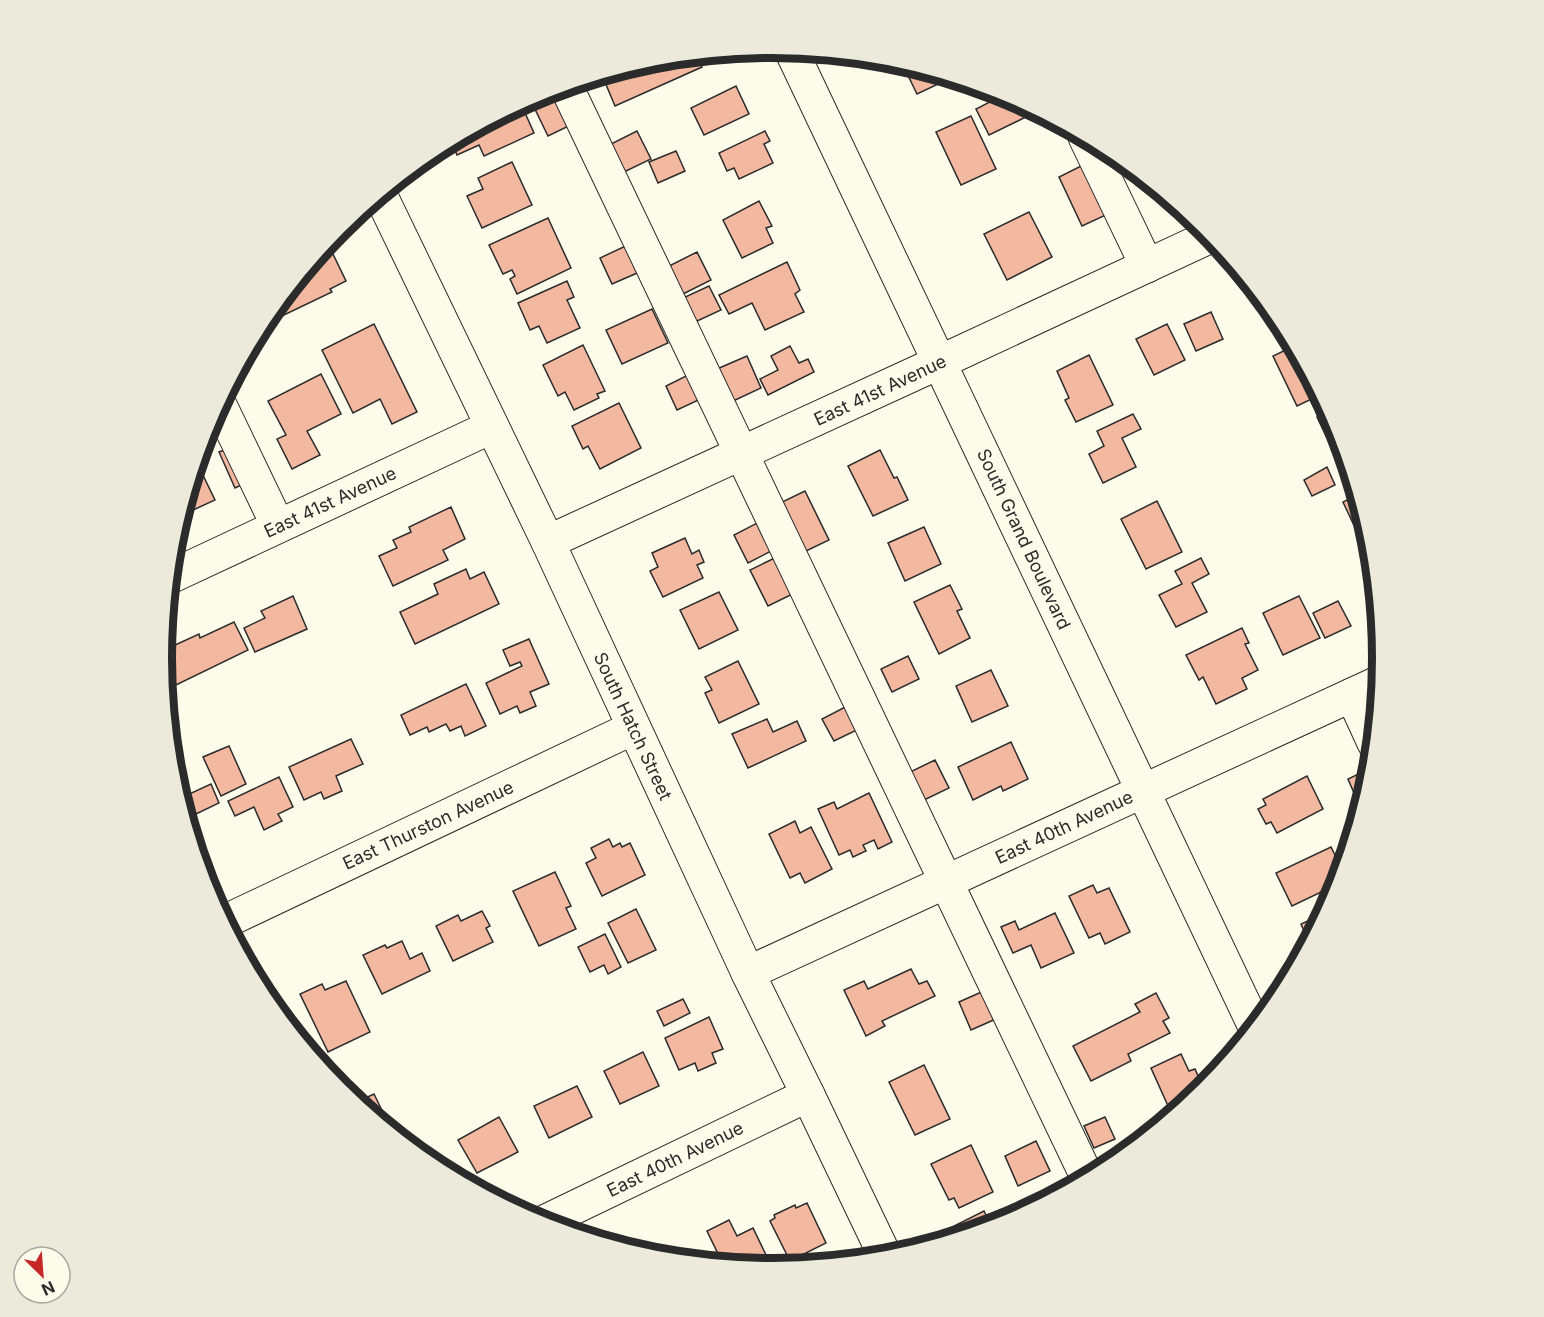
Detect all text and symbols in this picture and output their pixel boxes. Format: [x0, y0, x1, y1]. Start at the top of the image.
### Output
street label: East 41st Avenue [810, 350, 950, 430]
street label: South Grand Boulevard [973, 445, 1075, 633]
street label: East 41st Avenue [260, 462, 400, 542]
street label: South Hatch Street [590, 649, 676, 803]
street label: East Thurston Avenue [339, 776, 517, 874]
street label: East 40th Avenue [992, 786, 1136, 868]
street label: East 40th Avenue [603, 1117, 747, 1201]
north arrow [12, 1245, 72, 1305]
text: N [39, 1277, 58, 1300]

